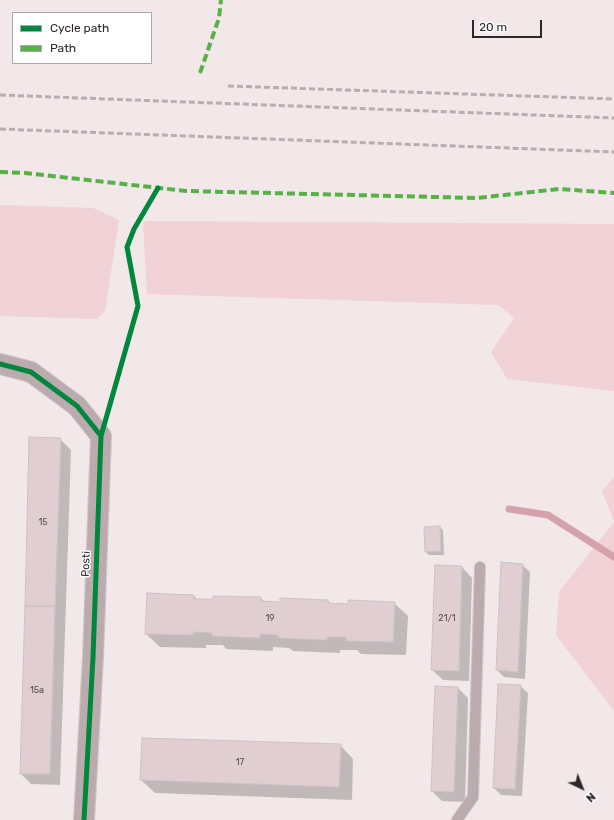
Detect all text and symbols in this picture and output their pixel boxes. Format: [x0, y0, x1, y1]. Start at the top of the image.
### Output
legend [12, 12, 152, 64]
scale bar [474, 12, 544, 38]
text: 20 m [479, 20, 507, 34]
text: Cycle path [50, 21, 109, 35]
text: Path [50, 41, 76, 55]
house number: 15 [38, 517, 48, 527]
street label: Posti [79, 551, 93, 577]
house number: 19 [265, 613, 275, 623]
house number: 21/1 [438, 613, 456, 623]
house number: 15a [30, 685, 44, 695]
house number: 17 [236, 757, 244, 767]
north arrow [562, 768, 602, 808]
text: N [583, 790, 598, 805]

